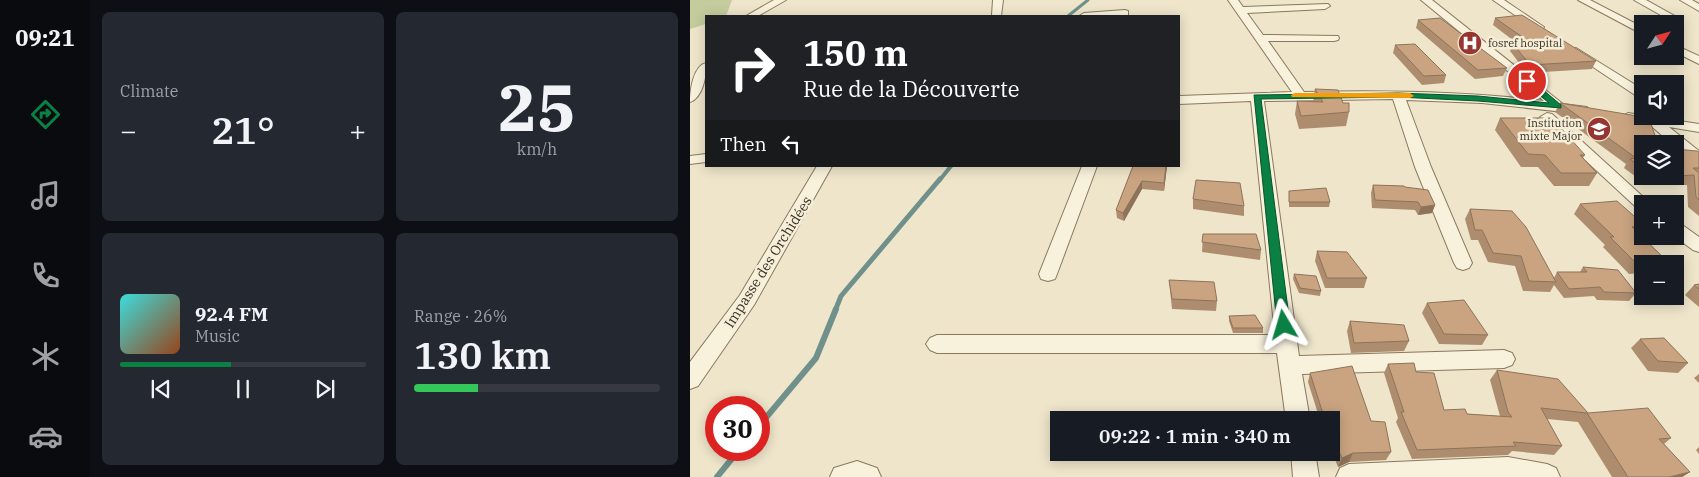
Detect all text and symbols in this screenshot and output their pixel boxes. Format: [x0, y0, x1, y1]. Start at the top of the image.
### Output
north arrow [1634, 15, 1684, 65]
map controls [1634, 15, 1684, 305]
text: 09:21 [15, 23, 75, 52]
text: 150 m [803, 30, 908, 76]
hospital icon: fosref hospital [1457, 30, 1483, 56]
icon: right [720, 35, 785, 100]
place label: fosref hospital [1488, 36, 1562, 50]
pin [1506, 60, 1548, 102]
text: 25 [498, 64, 576, 149]
icon: arrive [1513, 67, 1541, 95]
text: Rue de la Découverte [803, 74, 1020, 103]
button: sound [1634, 75, 1684, 125]
text: Climate [120, 81, 178, 101]
icon: directions [28, 97, 63, 132]
text: 21° [211, 105, 275, 154]
text: − [120, 112, 137, 149]
text: + [349, 112, 366, 149]
place label: Institution mixte Major [1520, 116, 1582, 143]
school or university icon: Institution mixte Major [1586, 116, 1612, 142]
icon: left [777, 130, 805, 158]
text: Then [720, 132, 767, 156]
button: layers [1634, 135, 1684, 185]
text: km/h [517, 139, 557, 159]
icon: music [28, 178, 63, 213]
street label: Impasse des Orchidées [720, 193, 816, 331]
button: + [1634, 195, 1684, 245]
button: − [1634, 255, 1684, 305]
icon: phone [28, 258, 63, 293]
position arrow [1257, 298, 1309, 350]
text: 92.4 FM [195, 302, 268, 326]
text: Range · 26% [414, 306, 507, 326]
text: Music [195, 326, 240, 346]
text: 130 km [414, 330, 551, 379]
icon: climate [28, 339, 63, 374]
icon: previous [147, 375, 175, 403]
icon: pause [229, 375, 257, 403]
icon: next [311, 375, 339, 403]
speed limit sign: 30 [705, 396, 770, 461]
icon: car [28, 419, 63, 454]
text: 09:22 · 1 min · 340 m [1099, 424, 1291, 448]

